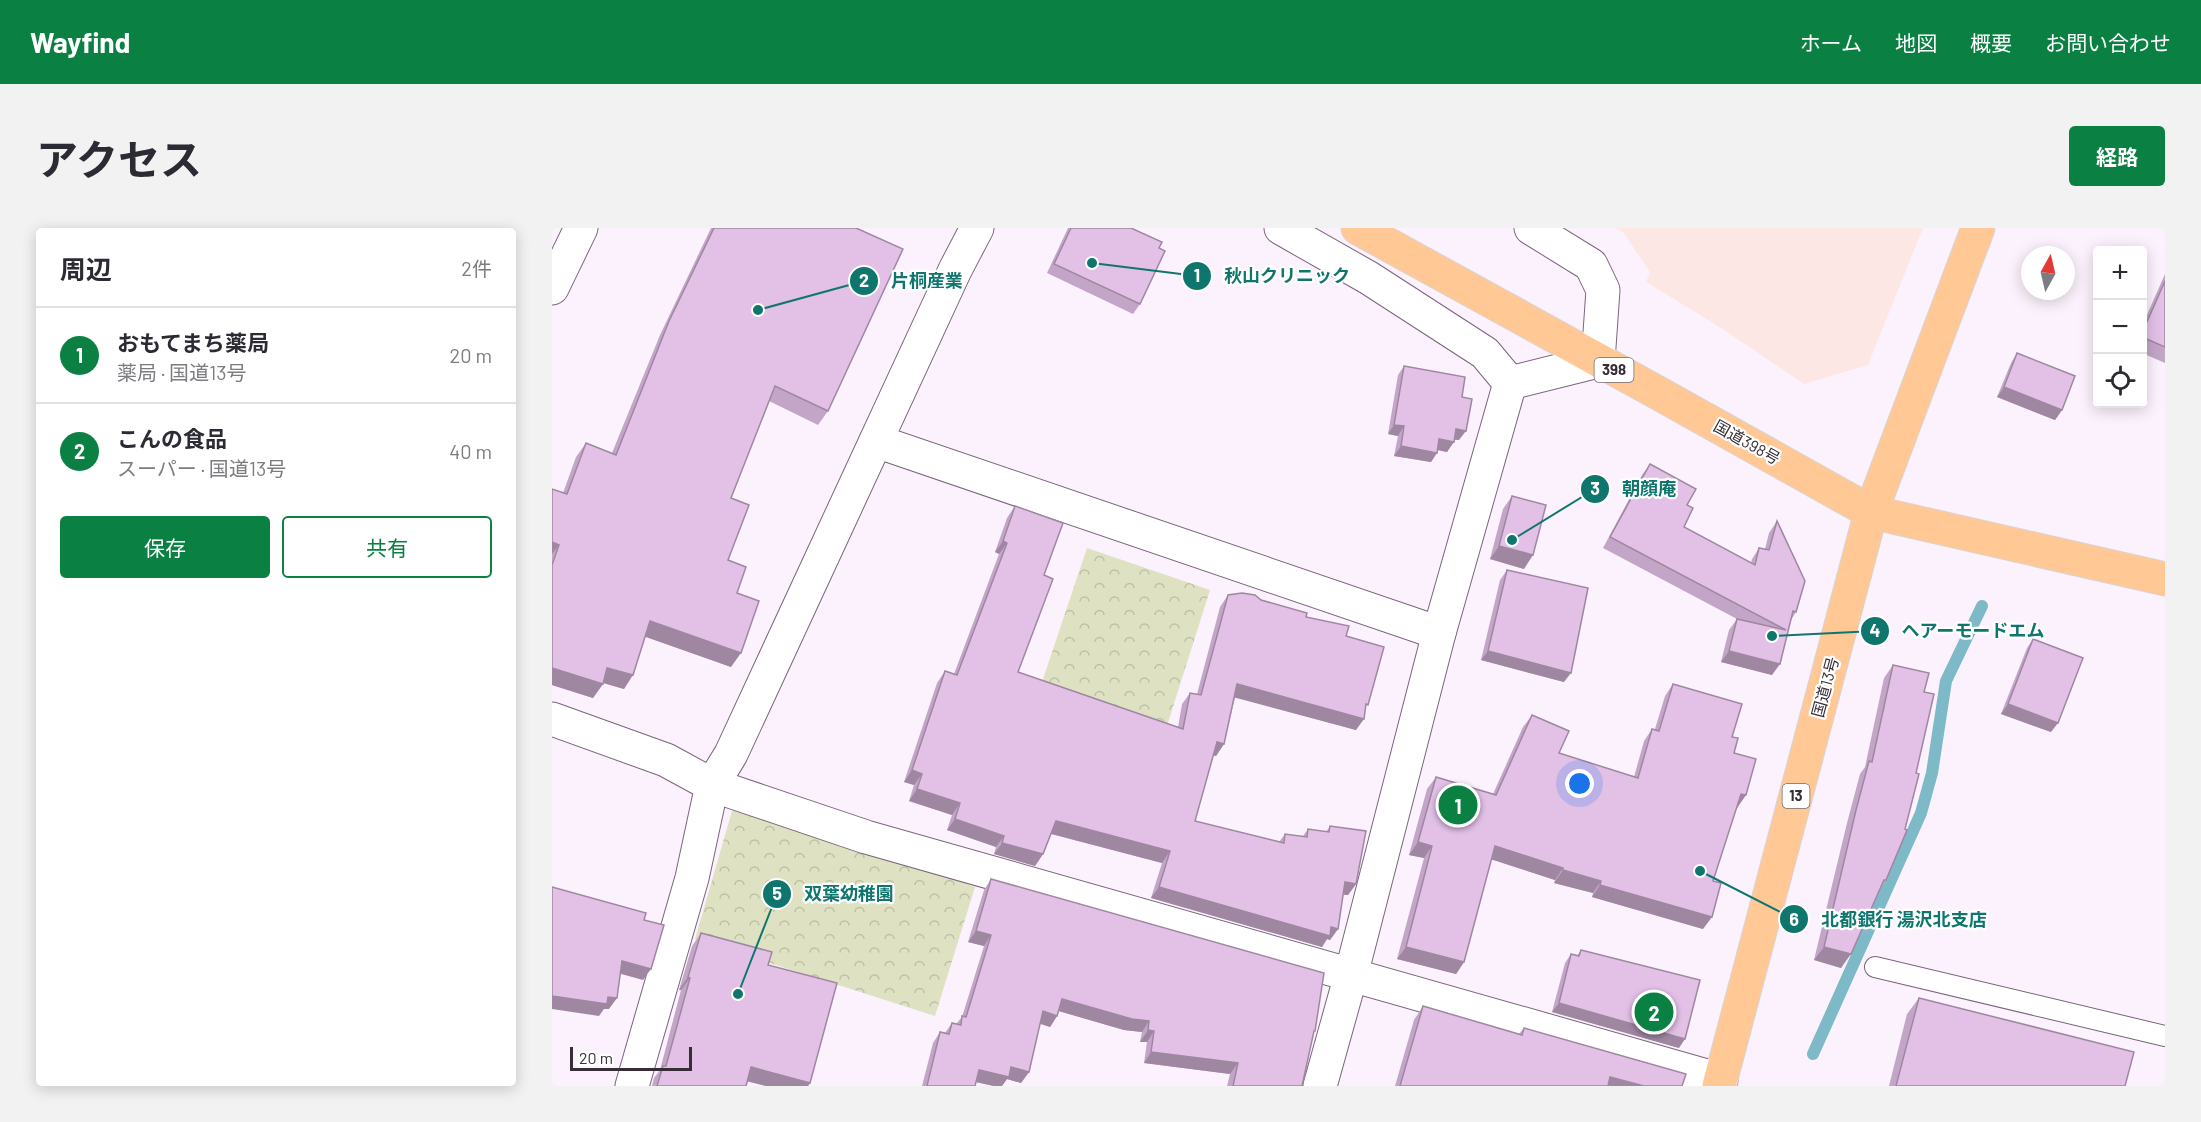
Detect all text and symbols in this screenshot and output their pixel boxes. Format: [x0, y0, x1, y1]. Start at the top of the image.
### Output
text: Wayfind [30, 25, 130, 59]
text: ホーム [1800, 30, 1862, 55]
text: 地図 [1895, 30, 1937, 55]
text: 概要 [1970, 30, 2012, 55]
text: お問い合わせ [2045, 30, 2171, 55]
button: 経路 [2069, 126, 2165, 186]
text: アクセス [36, 133, 202, 183]
north arrow [2021, 246, 2075, 300]
map controls [2093, 246, 2147, 408]
button: + [2093, 246, 2147, 300]
text: 周辺 [60, 253, 112, 284]
text: 2件 [461, 256, 492, 280]
callout: 秋山クリニック [1182, 258, 1362, 294]
callout: 片桐産業 [849, 263, 975, 299]
text: 1 [1194, 264, 1200, 286]
text: 秋山クリニック [1224, 264, 1350, 286]
text: 2 [859, 269, 869, 291]
text: 片桐産業 [891, 269, 963, 291]
button: − [2093, 300, 2147, 354]
text: おもてまち薬局 [117, 329, 269, 355]
text: 1 [76, 343, 83, 367]
text: 20 m [449, 343, 492, 367]
button: locate [2093, 354, 2147, 408]
road number: 398 [1594, 358, 1634, 382]
text: 薬局 · 国道13号 [117, 360, 247, 384]
street label: 国道398号 [1711, 416, 1784, 468]
text: こんの食品 [117, 425, 227, 451]
text: 2 [74, 439, 85, 463]
text: 40 m [449, 439, 492, 463]
text: スーパー · 国道13号 [117, 456, 286, 480]
callout: 朝顔庵 [1580, 471, 1688, 507]
text: 3 [1590, 477, 1600, 499]
text: 朝顔庵 [1622, 477, 1676, 499]
button: 保存 [60, 516, 270, 578]
button: 共有 [282, 516, 492, 578]
callout: ヘアーモードエム [1860, 613, 2057, 649]
text: 4 [1870, 619, 1881, 641]
text: ヘアーモードエム [1902, 619, 2044, 641]
street label: 国道13号 [1807, 655, 1842, 719]
your location [1565, 769, 1594, 798]
pin: 1 [1438, 782, 1478, 828]
road number: 13 [1782, 784, 1810, 808]
callout: 双葉幼稚園 [762, 876, 906, 912]
text: 5 [772, 882, 782, 904]
text: 双葉幼稚園 [804, 882, 894, 904]
callout: 北都銀行 湯沢北支店 [1779, 901, 1998, 937]
text: 6 [1789, 908, 1799, 930]
text: 北都銀行 湯沢北支店 [1821, 908, 1987, 930]
pin: 2 [1634, 990, 1674, 1034]
scale bar [570, 1044, 692, 1072]
text: 20 m [579, 1048, 613, 1067]

